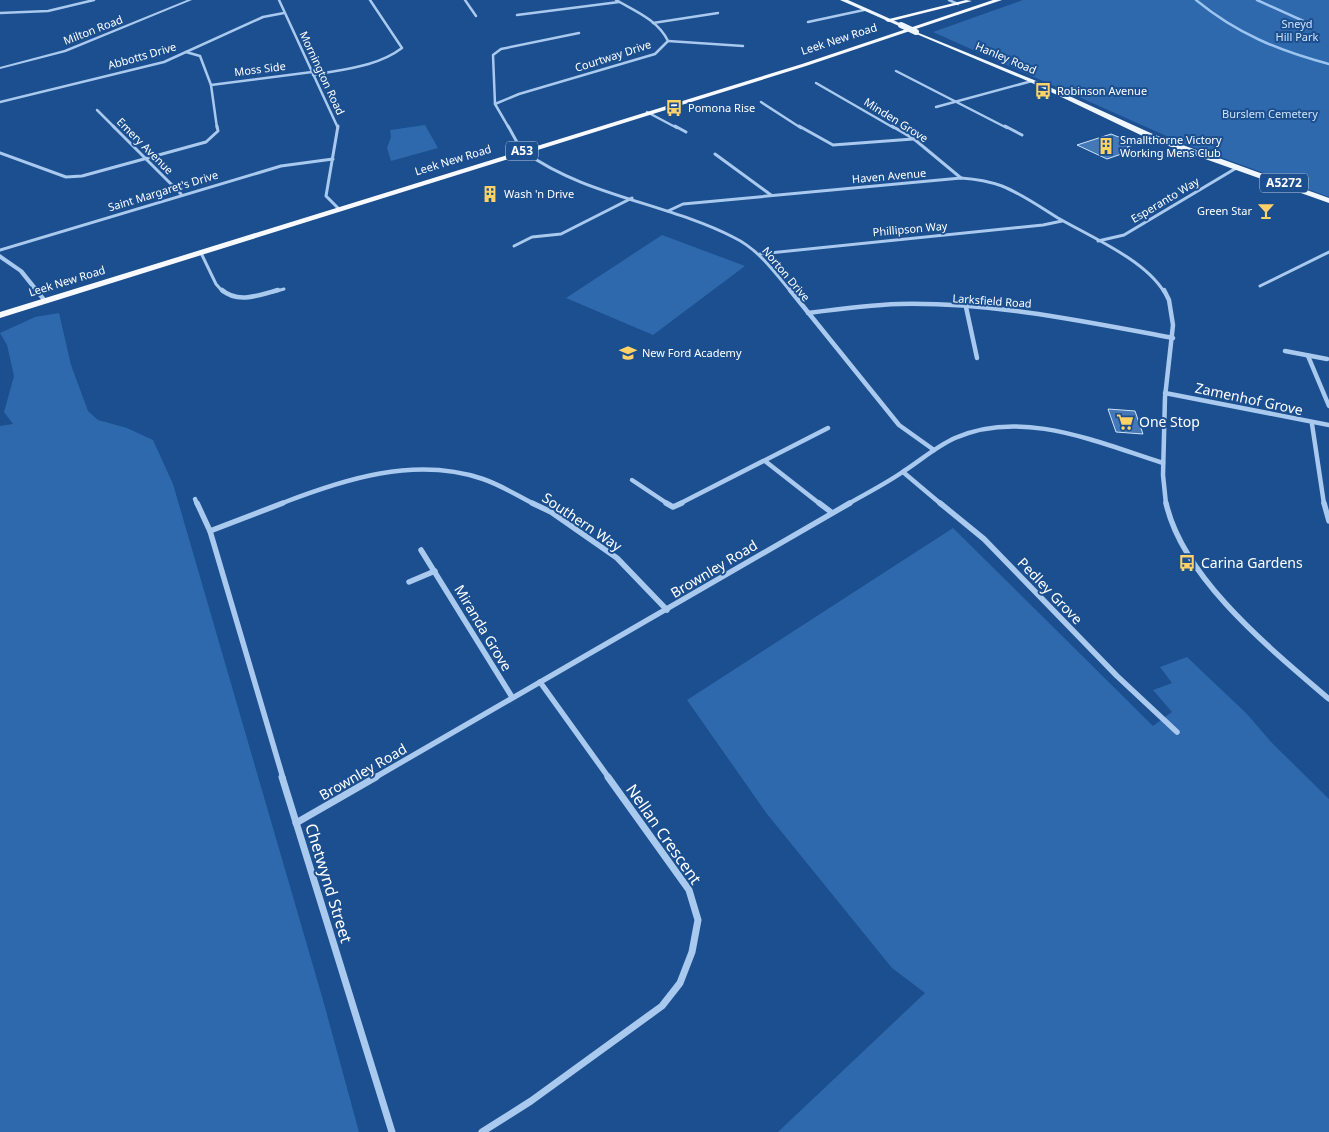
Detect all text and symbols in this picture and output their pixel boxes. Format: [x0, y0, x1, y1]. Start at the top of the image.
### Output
street label: Milton Road [61, 11, 125, 48]
park label: Sneyd Hill Park [1276, 16, 1319, 44]
street label: Leek New Road [799, 19, 879, 58]
street label: Mornington Road [296, 28, 348, 117]
street label: Courtway Drive [573, 36, 653, 75]
street label: Hanley Road [973, 38, 1039, 77]
street label: Abbotts Drive [106, 39, 178, 72]
street label: Moss Side [233, 58, 287, 79]
bus stop icon: Robinson Avenue [1033, 81, 1053, 101]
place label: Robinson Avenue [1057, 83, 1147, 98]
street label: Minden Grove [861, 94, 931, 145]
bus stop icon: Pomona Rise [664, 98, 684, 118]
place label: Pomona Rise [688, 100, 755, 115]
park label: Burslem Cemetery [1222, 106, 1318, 121]
street label: Emery Avenue [114, 114, 177, 177]
place label: Smallthorne Victory Working Mens Club [1120, 132, 1222, 160]
building icon: Smallthorne Victory Working Mens Club [1096, 136, 1116, 156]
street label: Leek New Road [413, 141, 493, 178]
road number: A53 [506, 142, 538, 160]
street label: Haven Avenue [851, 165, 927, 186]
street label: Saint Margaret's Drive [106, 167, 220, 214]
street label: Esperanto Way [1128, 173, 1202, 226]
road number: A5272 [1260, 174, 1308, 192]
building icon: Wash 'n Drive [480, 184, 500, 204]
place label: Wash 'n Drive [504, 186, 574, 201]
bar icon: Green Star [1256, 201, 1276, 221]
place label: Green Star [1197, 203, 1252, 218]
street label: Phillipson Way [872, 218, 948, 239]
street label: Norton Drive [759, 243, 814, 304]
street label: Leek New Road [27, 262, 107, 299]
street label: Larksfield Road [952, 290, 1032, 311]
school or university icon: New Ford Academy [618, 343, 638, 363]
place label: New Ford Academy [642, 345, 742, 360]
street label: Zamenhof Grove [1193, 378, 1305, 419]
supermarket icon: One Stop [1115, 412, 1135, 432]
place label: One Stop [1139, 412, 1200, 431]
street label: Southern Way [539, 488, 627, 556]
street label: Brownley Road [667, 535, 761, 602]
street label: Pedley Grove [1014, 553, 1087, 628]
bus stop icon: Carina Gardens [1177, 553, 1197, 573]
place label: Carina Gardens [1201, 553, 1303, 572]
street label: Miranda Grove [450, 581, 517, 674]
street label: Brownley Road [316, 739, 410, 804]
street label: Nellan Crescent [621, 779, 707, 889]
street label: Chetwynd Street [300, 820, 358, 946]

